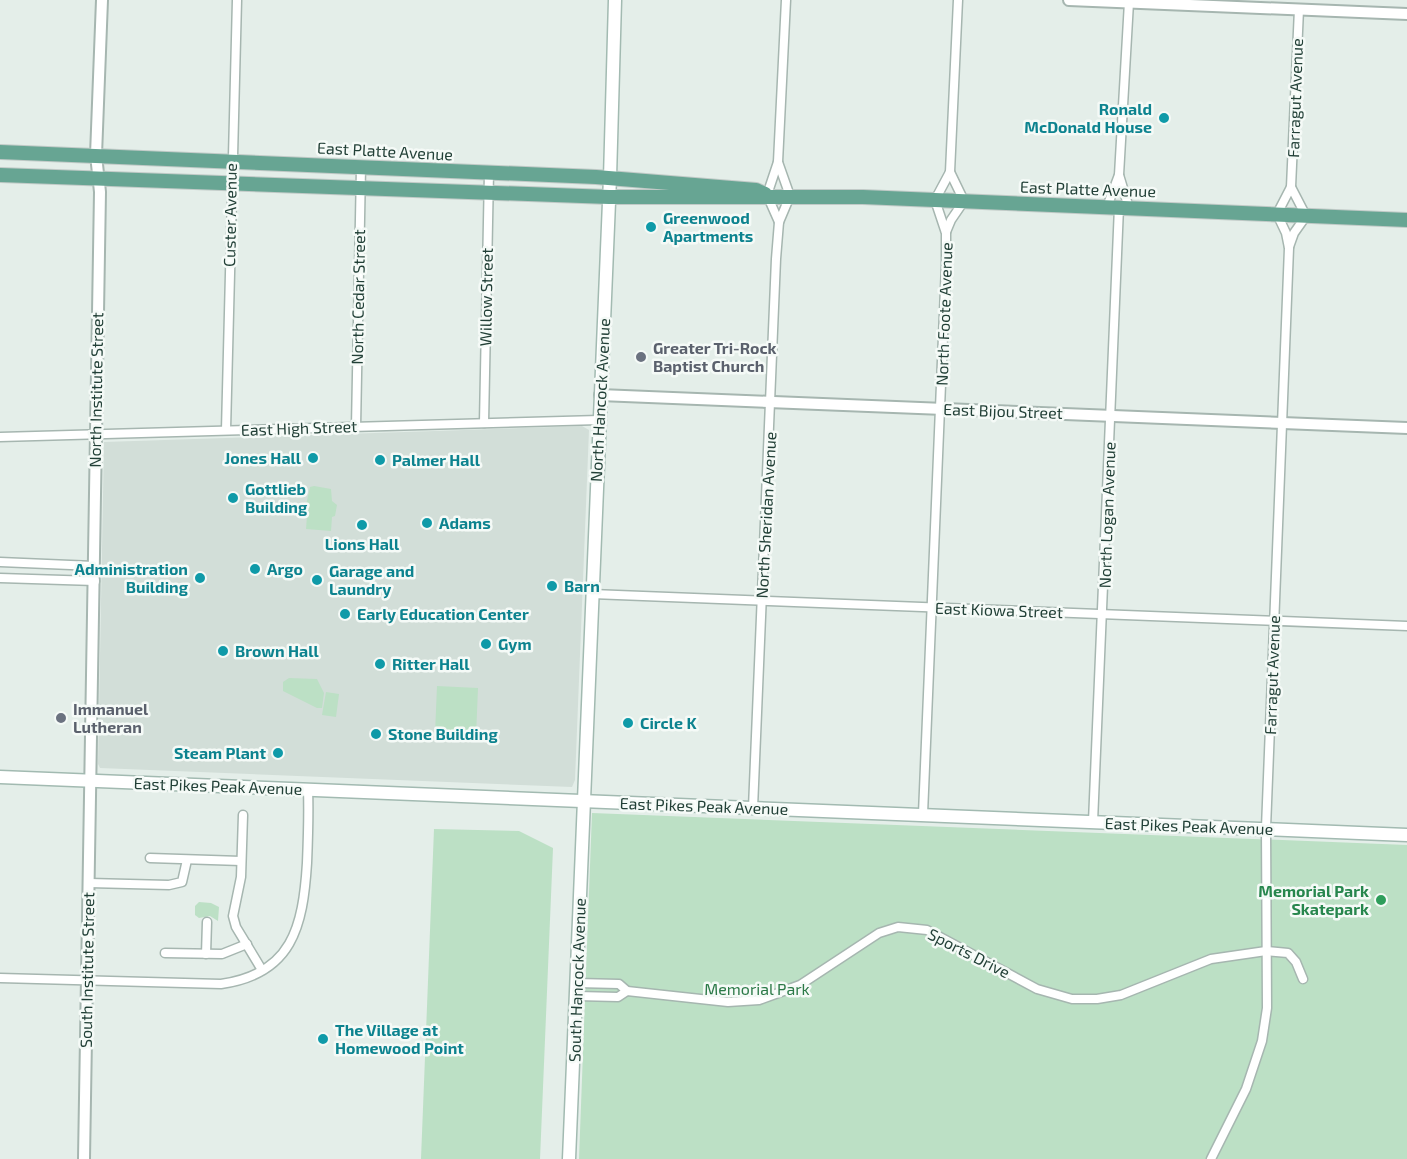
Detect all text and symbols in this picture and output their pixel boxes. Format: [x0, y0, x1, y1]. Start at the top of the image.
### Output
street label: Farragut Avenue [1283, 38, 1306, 158]
place label: Ronald McDonald House [1024, 99, 1152, 136]
marker: Ronald McDonald House [1157, 111, 1171, 125]
street label: East Platte Avenue [317, 137, 453, 164]
street label: Custer Avenue [219, 163, 240, 267]
street label: East Platte Avenue [1020, 177, 1156, 200]
place label: Greenwood Apartments [663, 208, 753, 245]
marker: Greenwood Apartments [644, 220, 658, 234]
street label: North Cedar Street [347, 229, 368, 365]
street label: North Foote Avenue [931, 242, 956, 386]
street label: Willow Street [475, 248, 496, 346]
street label: North Institute Street [85, 312, 106, 468]
street label: North Hancock Avenue [586, 318, 613, 482]
place label: Greater Tri-Rock Baptist Church [653, 338, 777, 375]
marker: Greater Tri-Rock Baptist Church [634, 350, 648, 364]
street label: East Bijou Street [943, 399, 1063, 423]
street label: East High Street [240, 416, 358, 439]
street label: North Sheridan Avenue [752, 431, 779, 599]
street label: North Logan Avenue [1094, 441, 1119, 589]
place label: Jones Hall [224, 448, 302, 467]
place label: Palmer Hall [392, 450, 481, 469]
marker: Jones Hall [306, 451, 320, 465]
marker: Palmer Hall [373, 453, 387, 467]
place label: Gottlieb Building [245, 479, 308, 516]
marker: Gottlieb Building [226, 491, 240, 505]
place label: Adams [439, 513, 491, 532]
marker: Adams [420, 516, 434, 530]
marker: Lions Hall [355, 518, 369, 532]
place label: Lions Hall [325, 534, 400, 553]
place label: Administration Building [74, 559, 189, 596]
place label: Argo [267, 559, 303, 578]
place label: Garage and Laundry [329, 561, 414, 599]
marker: Argo [248, 562, 262, 576]
marker: Administration Building [193, 571, 207, 585]
marker: Garage and Laundry [310, 573, 324, 587]
place label: Barn [564, 576, 600, 595]
marker: Barn [545, 579, 559, 593]
street label: East Kiowa Street [935, 598, 1063, 621]
place label: Early Education Center [357, 604, 529, 624]
marker: Early Education Center [338, 607, 352, 621]
street label: Farragut Avenue [1260, 615, 1283, 735]
place label: Gym [498, 634, 532, 654]
marker: Gym [479, 637, 493, 651]
place label: Brown Hall [235, 641, 319, 660]
marker: Brown Hall [216, 644, 230, 658]
place label: Ritter Hall [392, 654, 470, 673]
marker: Ritter Hall [373, 657, 387, 671]
place label: Immanuel Lutheran [73, 699, 149, 736]
marker: Immanuel Lutheran [54, 711, 68, 725]
place label: Circle K [640, 713, 697, 732]
marker: Circle K [621, 716, 635, 730]
place label: Stone Building [388, 724, 498, 743]
marker: Stone Building [369, 727, 383, 741]
place label: Steam Plant [174, 743, 266, 762]
marker: Steam Plant [271, 746, 285, 760]
street label: East Pikes Peak Avenue [133, 773, 303, 798]
street label: East Pikes Peak Avenue [619, 793, 789, 818]
street label: East Pikes Peak Avenue [1104, 813, 1274, 838]
place label: Memorial Park Skatepark [1258, 881, 1369, 918]
street label: South Institute Street [76, 892, 97, 1048]
marker: Memorial Park Skatepark [1374, 893, 1388, 907]
street label: South Hancock Avenue [564, 898, 589, 1062]
street label: Sports Drive [925, 924, 1013, 981]
park label: Memorial Park [704, 979, 810, 998]
place label: The Village at Homewood Point [335, 1020, 464, 1057]
marker: The Village at Homewood Point [316, 1032, 330, 1046]

